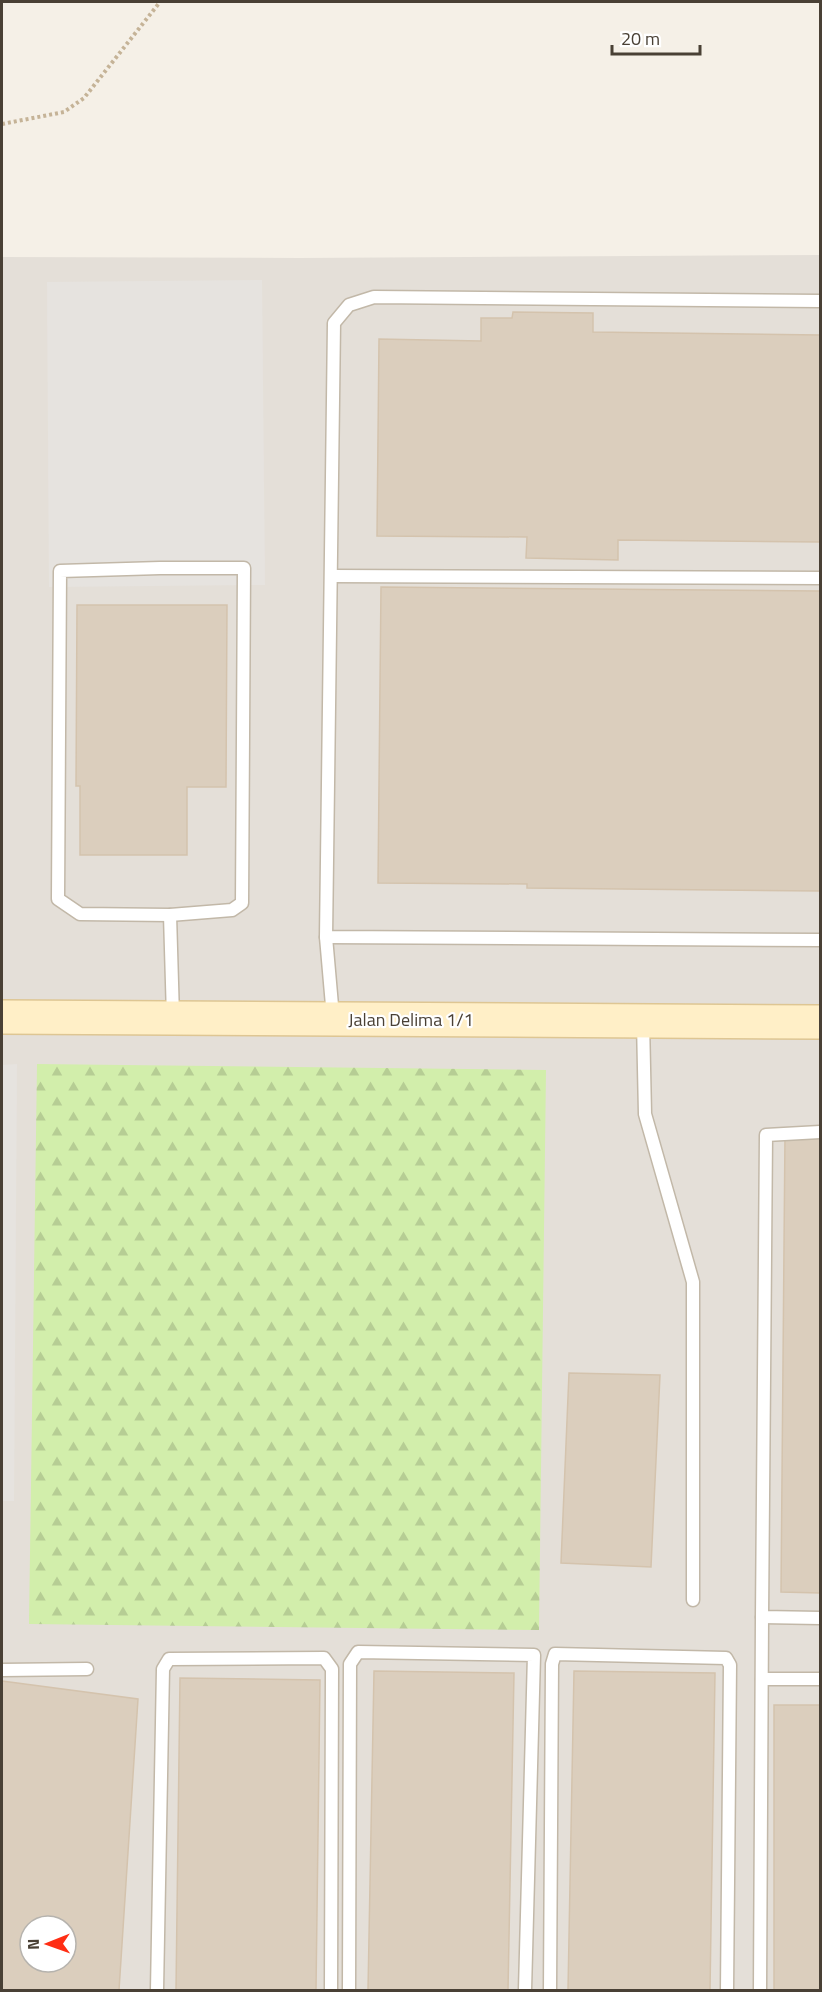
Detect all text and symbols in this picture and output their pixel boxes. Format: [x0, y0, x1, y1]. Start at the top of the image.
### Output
scale bar [612, 18, 700, 56]
text: 20 m [621, 25, 660, 52]
street label: Jalan Delima 1/1 [348, 1006, 474, 1033]
north arrow [18, 1914, 78, 1974]
text: N [21, 1939, 45, 1950]

